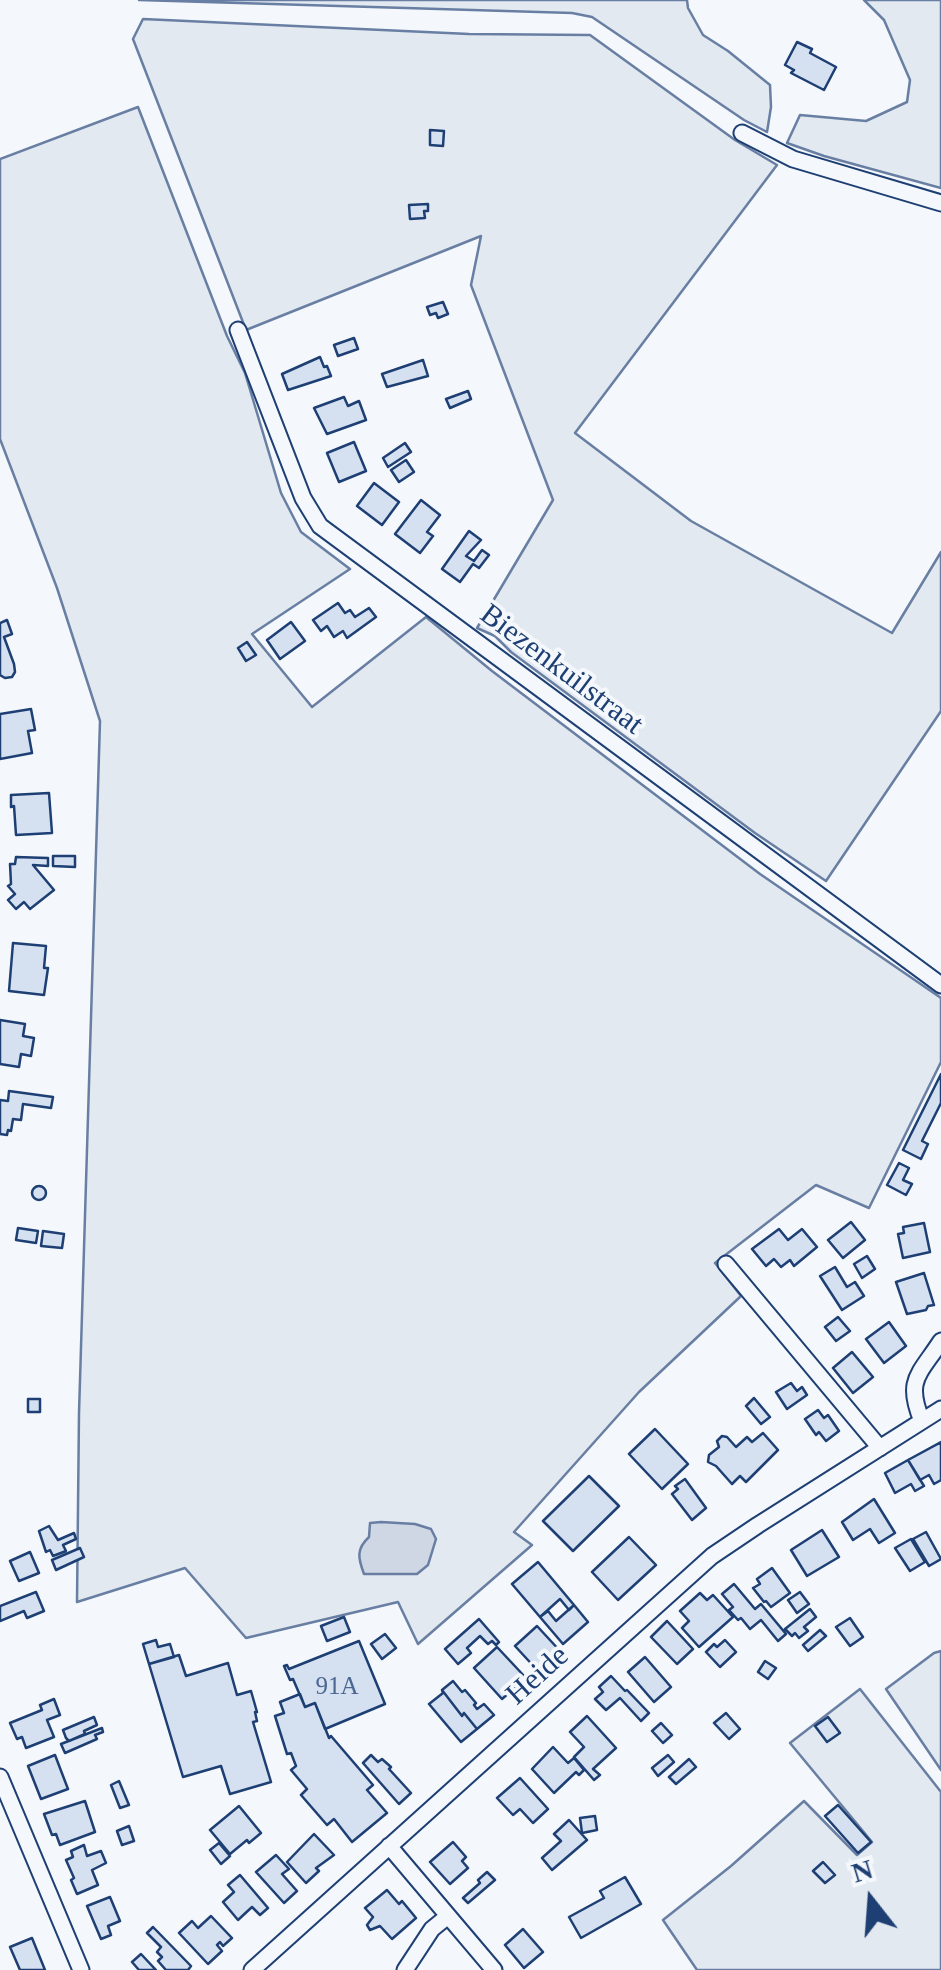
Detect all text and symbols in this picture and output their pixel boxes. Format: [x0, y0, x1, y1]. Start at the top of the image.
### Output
street label: Biezenkuilstraat [472, 597, 650, 743]
street label: Heide [499, 1639, 577, 1713]
house number: 91A [315, 1672, 359, 1702]
north arrow [821, 1850, 921, 1950]
text: N [848, 1853, 876, 1889]

